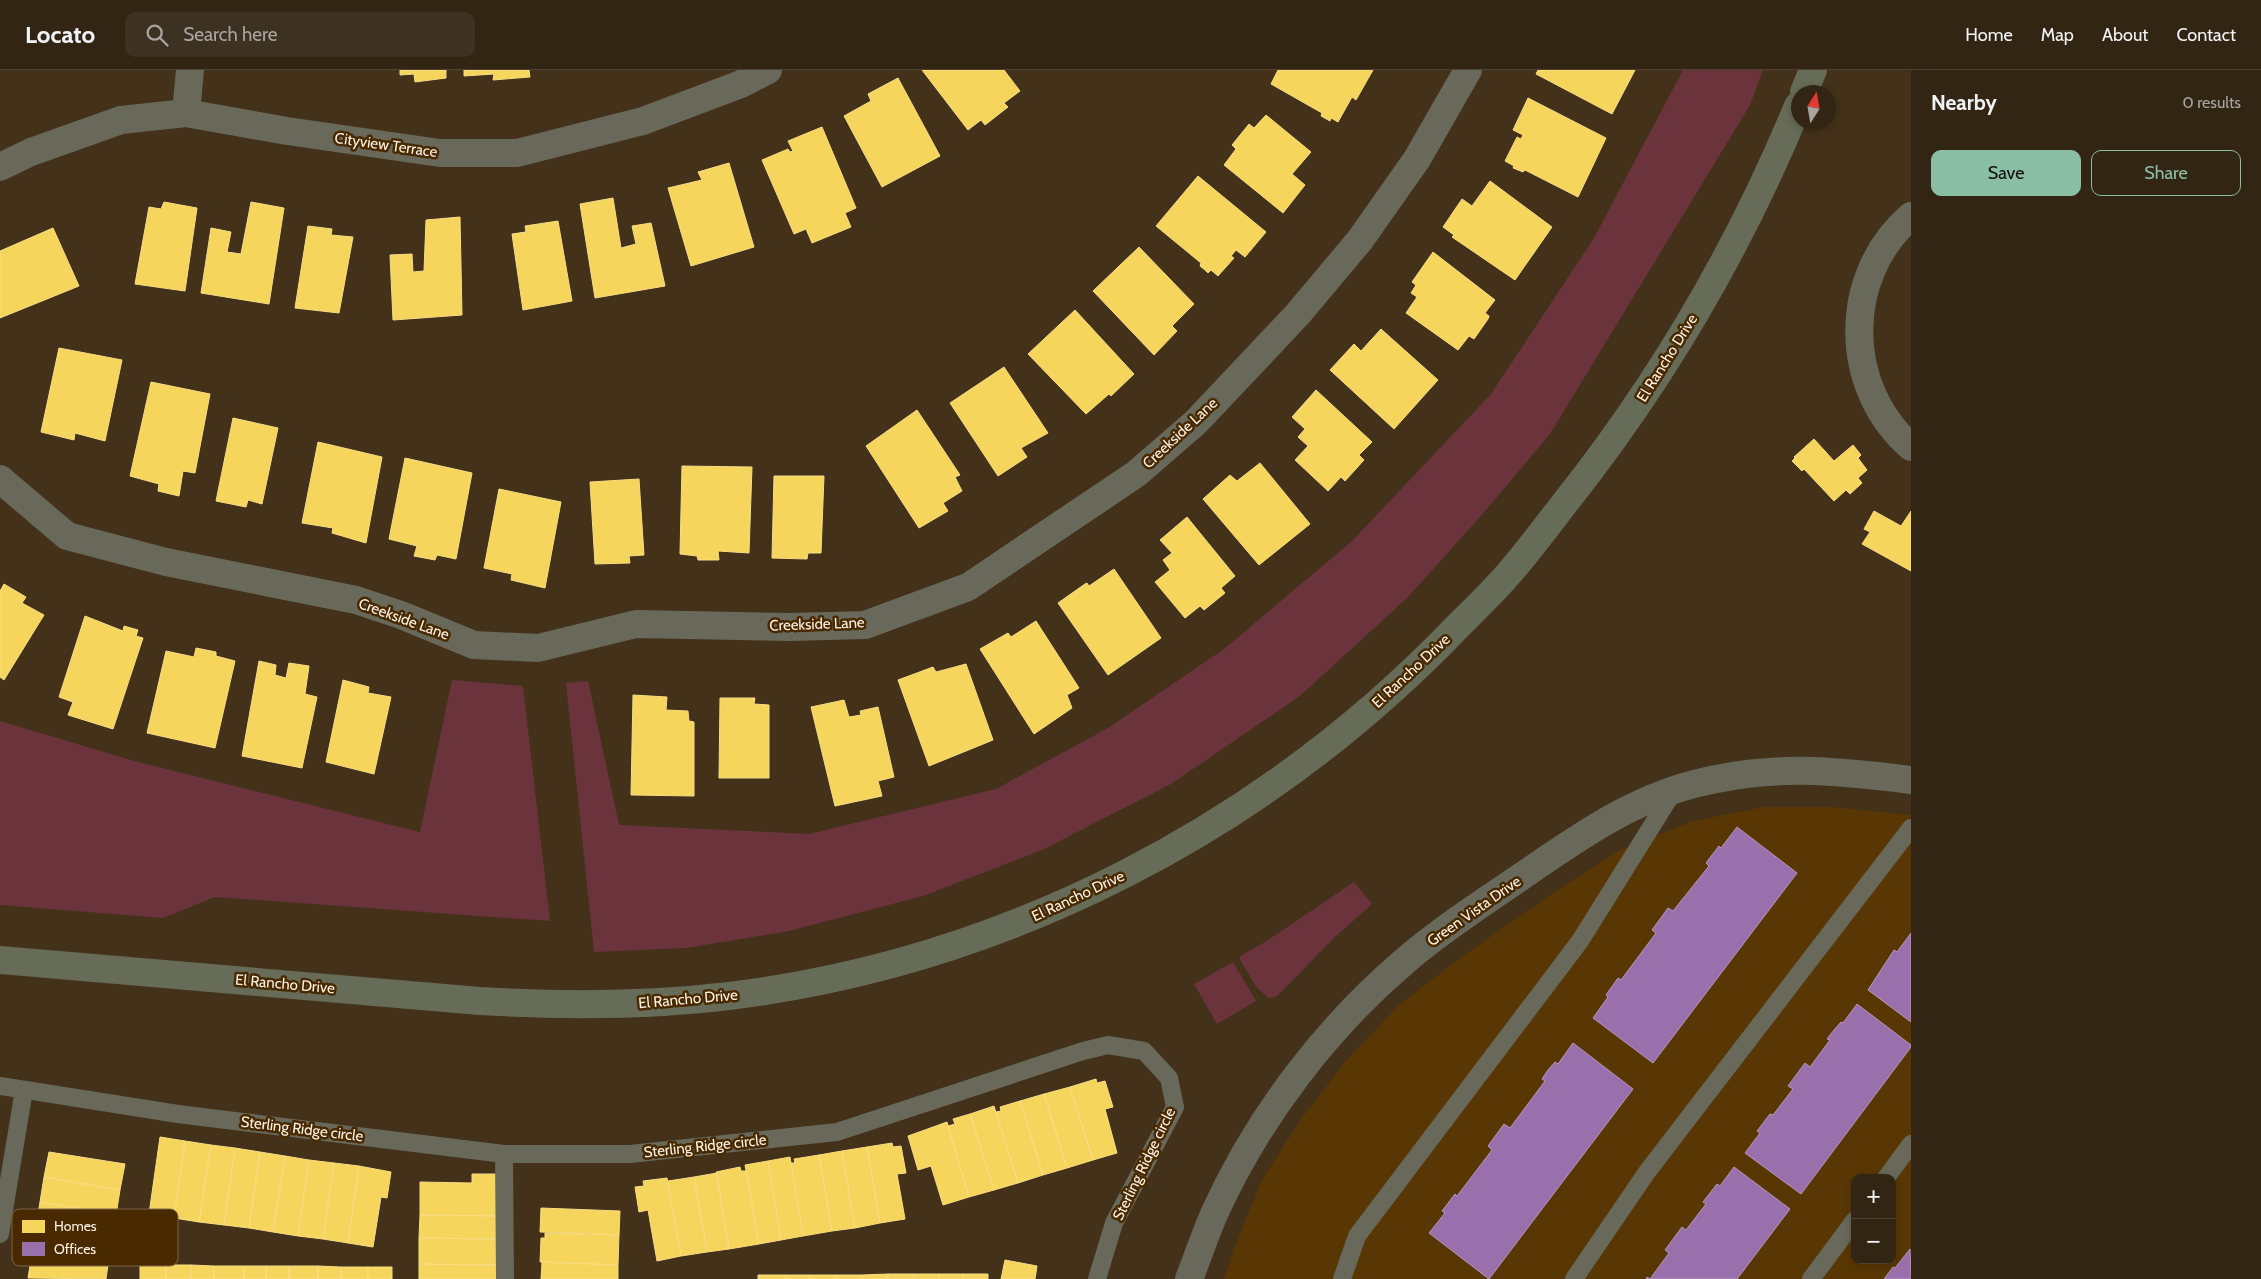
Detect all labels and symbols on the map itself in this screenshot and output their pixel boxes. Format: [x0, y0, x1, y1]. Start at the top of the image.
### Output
north arrow [1791, 85, 1836, 130]
street label: Cityview Terrace [334, 129, 439, 161]
street label: El Rancho Drive [1633, 311, 1701, 405]
street label: Creekside Lane [1139, 394, 1221, 472]
street label: Creekside Lane [356, 594, 452, 644]
street label: Creekside Lane [769, 613, 865, 635]
street label: El Rancho Drive [1368, 630, 1454, 712]
street label: El Rancho Drive [1029, 867, 1127, 925]
street label: Green Vista Drive [1424, 872, 1525, 950]
street label: El Rancho Drive [234, 971, 336, 997]
street label: El Rancho Drive [637, 986, 739, 1012]
street label: Sterling Ridge circle [1109, 1104, 1179, 1223]
street label: Sterling Ridge circle [240, 1113, 365, 1145]
street label: Sterling Ridge circle [643, 1131, 768, 1161]
legend [12, 1209, 178, 1266]
text: Homes [54, 1217, 97, 1235]
text: Offices [54, 1240, 96, 1258]

